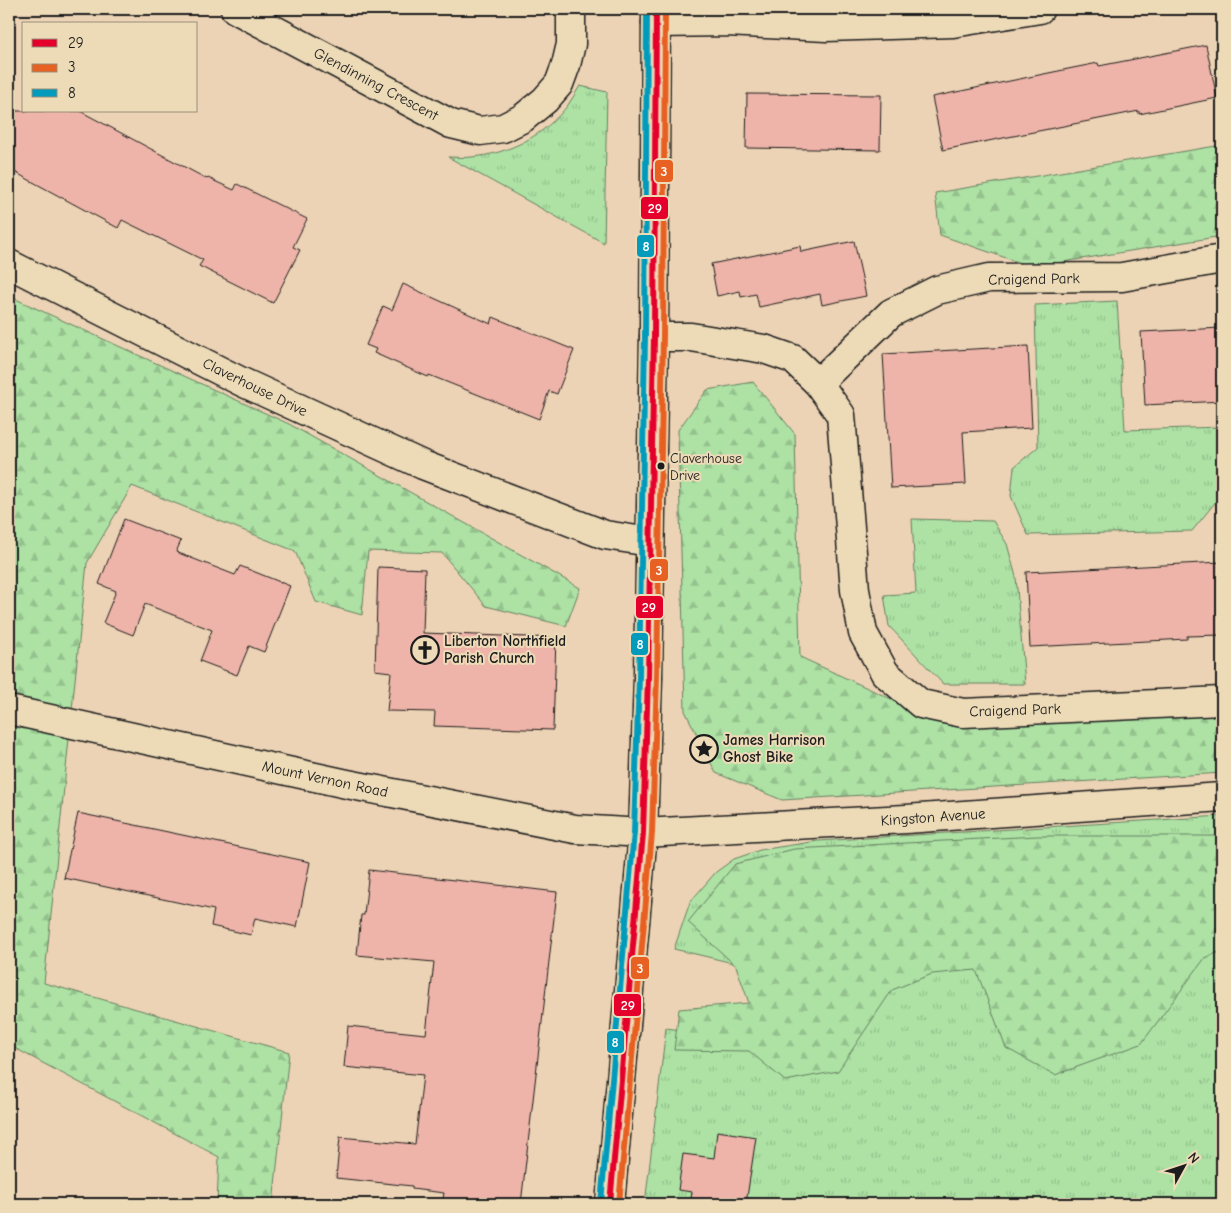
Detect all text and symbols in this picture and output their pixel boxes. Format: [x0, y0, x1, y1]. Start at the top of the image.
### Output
legend [22, 22, 198, 112]
text: 29 [68, 34, 84, 52]
street label: Glendinning Crescent [311, 44, 442, 125]
text: 3 [68, 58, 76, 76]
text: 8 [68, 84, 76, 102]
line badge: 3 [654, 159, 674, 183]
text: 3 [661, 163, 668, 180]
line badge: 29 [640, 196, 669, 220]
text: 29 [648, 200, 662, 217]
line badge: 8 [636, 234, 655, 258]
text: 8 [642, 238, 650, 255]
street label: Craigend Park [988, 269, 1081, 289]
street label: Claverhouse Drive [200, 354, 311, 420]
place label: Claverhouse Drive [670, 450, 742, 484]
marker: Claverhouse Drive [656, 461, 666, 471]
line badge: 3 [649, 558, 669, 582]
text: 3 [656, 562, 663, 579]
line badge: 29 [635, 595, 664, 619]
text: 29 [642, 599, 656, 616]
place label: Liberton Northfield Parish Church [444, 632, 566, 667]
line badge: 8 [630, 632, 649, 656]
church icon: Liberton Northfield Parish Church [410, 635, 440, 665]
text: 8 [636, 636, 644, 653]
street label: Craigend Park [969, 699, 1062, 721]
place label: James Harrison Ghost Bike [723, 731, 825, 766]
place icon: James Harrison Ghost Bike [689, 734, 719, 764]
street label: Mount Vernon Road [260, 757, 390, 801]
street label: Kingston Avenue [880, 804, 987, 830]
line badge: 3 [630, 956, 650, 980]
text: 3 [637, 960, 644, 977]
line badge: 29 [613, 993, 642, 1017]
text: 29 [621, 997, 635, 1014]
line badge: 8 [606, 1030, 625, 1054]
text: 8 [611, 1034, 619, 1051]
north arrow [1158, 1140, 1208, 1190]
text: N [1184, 1149, 1203, 1167]

